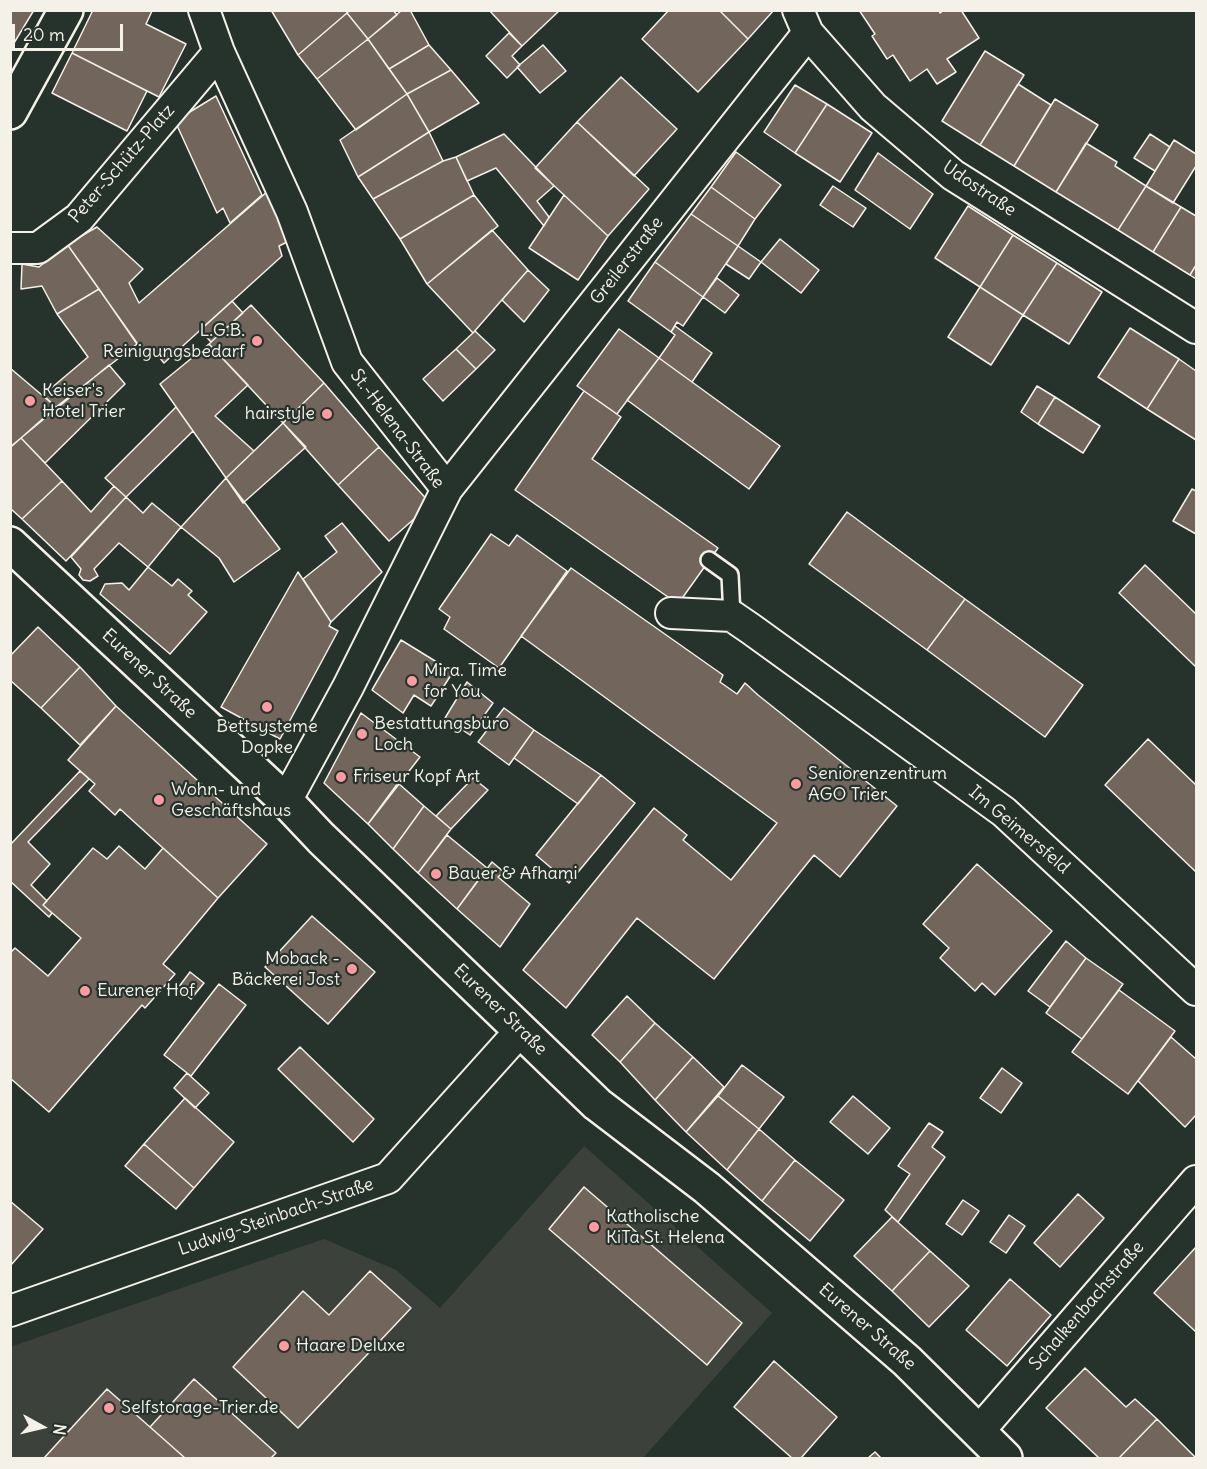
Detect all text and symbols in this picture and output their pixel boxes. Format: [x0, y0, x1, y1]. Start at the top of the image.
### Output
scale bar [15, 12, 126, 50]
text: 20 m [23, 23, 65, 46]
street label: Peter-Schütz-Platz [65, 100, 179, 228]
street label: Udostraße [938, 157, 1020, 221]
street label: Greilerstraße [586, 213, 668, 309]
place label: L.G.B. Reinigungsbedarf [103, 320, 245, 362]
marker: L.G.B. Reinigungsbedarf [250, 334, 264, 348]
street label: St.-Helena-Straße [345, 365, 449, 493]
place label: Keiser's Hotel Trier [42, 380, 125, 422]
marker: Keiser's Hotel Trier [23, 394, 37, 408]
place label: hairstyle [245, 403, 315, 425]
marker: hairstyle [320, 407, 334, 421]
street label: Eurener Straße [97, 625, 201, 723]
place label: Mira. Time for You [424, 660, 507, 702]
marker: Mira. Time for You [405, 674, 419, 688]
marker: Bettsysteme Dopke [260, 700, 274, 714]
place label: Bestattungsbüro Loch [374, 713, 509, 756]
place label: Bettsysteme Dopke [216, 716, 318, 758]
marker: Bestattungsbüro Loch [355, 727, 369, 741]
place label: Seniorenzentrum AGO Trier [808, 763, 947, 806]
place label: Friseur Kopf Art [353, 766, 480, 788]
marker: Friseur Kopf Art [334, 770, 348, 784]
marker: Seniorenzentrum AGO Trier [789, 777, 803, 791]
place label: Wohn- und Geschäftshaus [171, 779, 291, 822]
street label: Im Geimersfeld [964, 781, 1074, 879]
marker: Wohn- und Geschäftshaus [152, 793, 166, 807]
place label: Bauer & Afhami [448, 863, 578, 885]
marker: Bauer & Afhami [429, 867, 443, 881]
place label: Moback - Bäckerei Jost [232, 948, 340, 990]
street label: Eurener Straße [449, 960, 551, 1060]
marker: Moback - Bäckerei Jost [345, 962, 359, 976]
place label: Eurener Hof [97, 980, 195, 1002]
marker: Eurener Hof [78, 984, 92, 998]
street label: Ludwig-Steinbach-Straße [176, 1173, 376, 1261]
place label: Katholische KiTa St. Helena [606, 1206, 725, 1248]
marker: Katholische KiTa St. Helena [587, 1220, 601, 1234]
street label: Schalkenbachstraße [1025, 1237, 1149, 1375]
street label: Eurener Straße [814, 1279, 920, 1375]
place label: Haare Deluxe [296, 1335, 405, 1357]
marker: Haare Deluxe [277, 1339, 291, 1353]
north arrow [12, 1397, 72, 1457]
place label: Selfstorage-Trier.de [121, 1397, 278, 1419]
marker: Selfstorage-Trier.de [102, 1401, 116, 1415]
text: N [49, 1423, 70, 1436]

